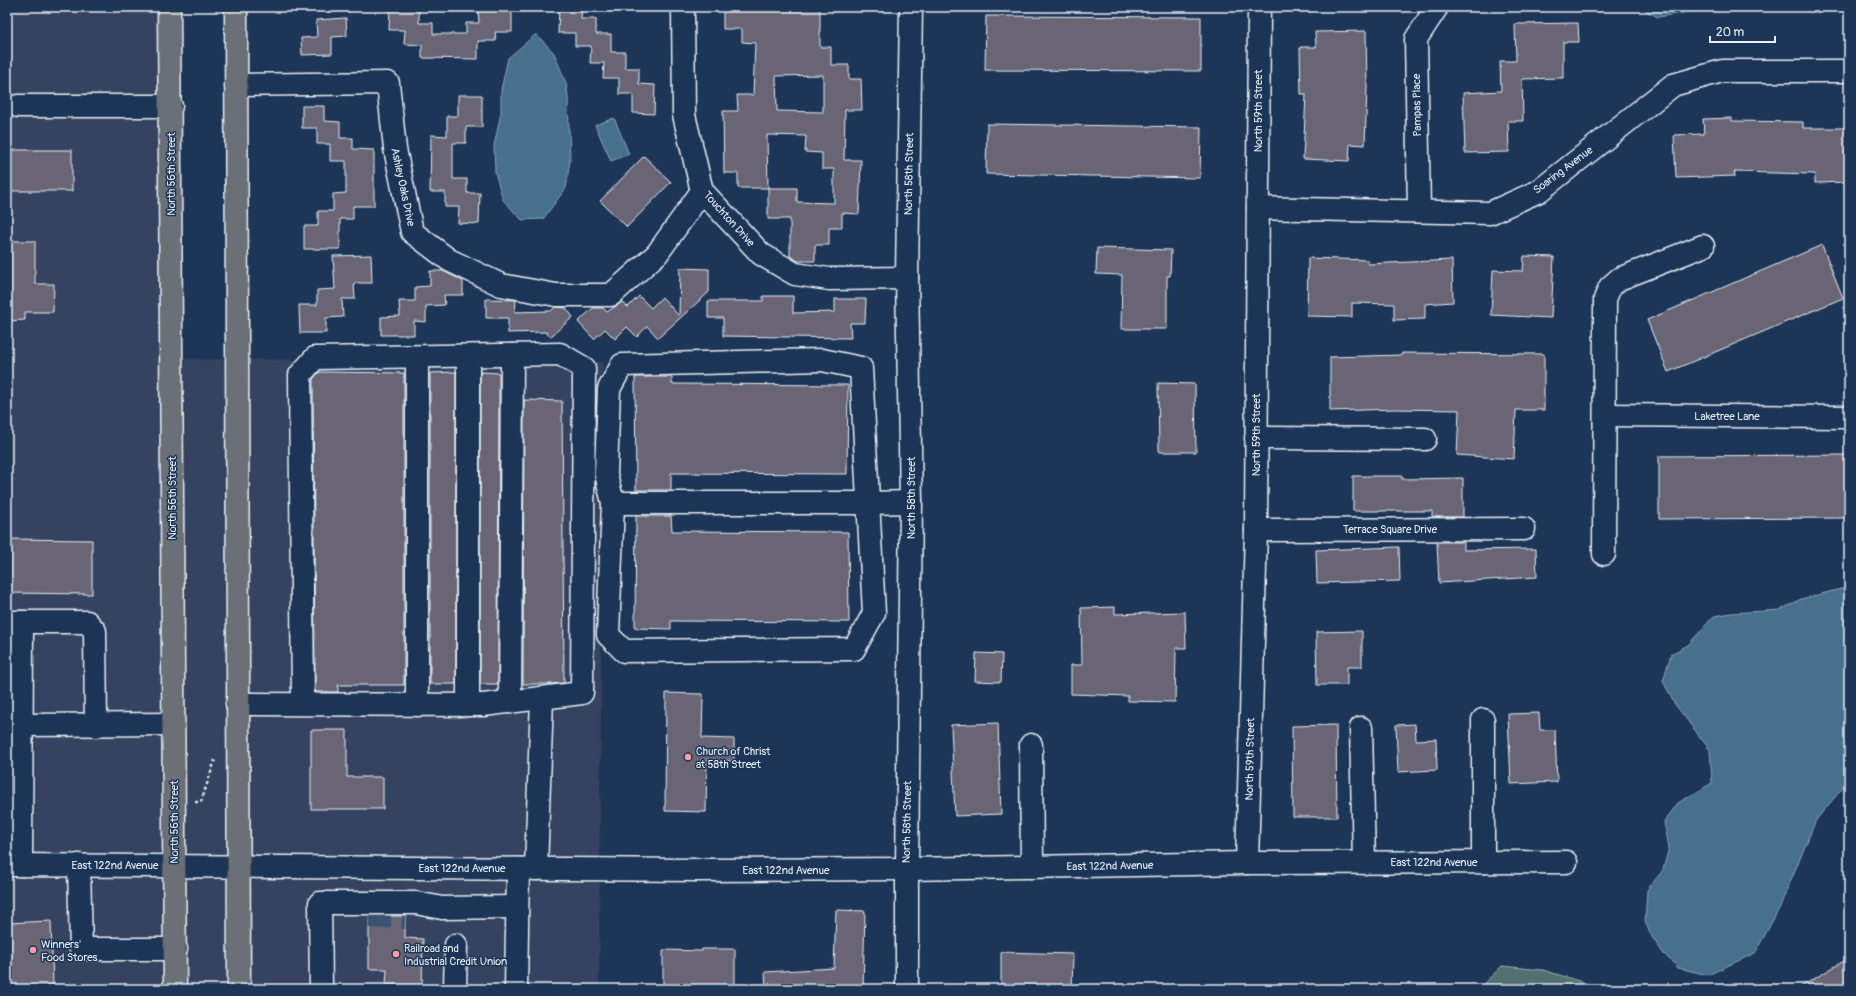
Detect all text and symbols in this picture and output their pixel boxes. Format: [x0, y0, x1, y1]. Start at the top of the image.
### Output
scale bar [1710, 18, 1775, 44]
text: 20 m [1716, 25, 1745, 40]
street label: North 59th Street [1252, 69, 1265, 152]
street label: Pampas Place [1410, 73, 1424, 137]
street label: North 56th Street [165, 132, 178, 216]
street label: North 58th Street [902, 132, 916, 215]
street label: Soaring Avenue [1531, 143, 1596, 197]
street label: Ashley Oaks Drive [388, 147, 418, 228]
street label: Touchton Drive [701, 189, 758, 250]
street label: North 59th Street [1250, 393, 1263, 476]
street label: Laketree Lane [1694, 410, 1760, 423]
street label: North 56th Street [166, 456, 179, 540]
street label: North 58th Street [905, 456, 918, 539]
street label: Terrace Square Drive [1343, 523, 1438, 536]
street label: North 59th Street [1243, 717, 1257, 800]
place label: Church of Christ at 58th Street [696, 745, 771, 771]
marker: Church of Christ at 58th Street [683, 752, 693, 762]
street label: North 56th Street [168, 780, 181, 864]
street label: North 58th Street [900, 780, 914, 863]
street label: East 122nd Avenue [1391, 856, 1478, 869]
street label: East 122nd Avenue [72, 859, 159, 872]
street label: East 122nd Avenue [1066, 859, 1154, 873]
street label: East 122nd Avenue [419, 862, 506, 875]
street label: East 122nd Avenue [743, 864, 830, 877]
place label: Winners' Food Stores [41, 938, 98, 964]
place label: Railroad and Industrial Credit Union [404, 942, 507, 968]
marker: Winners' Food Stores [28, 945, 38, 955]
marker: Railroad and Industrial Credit Union [391, 949, 401, 959]

